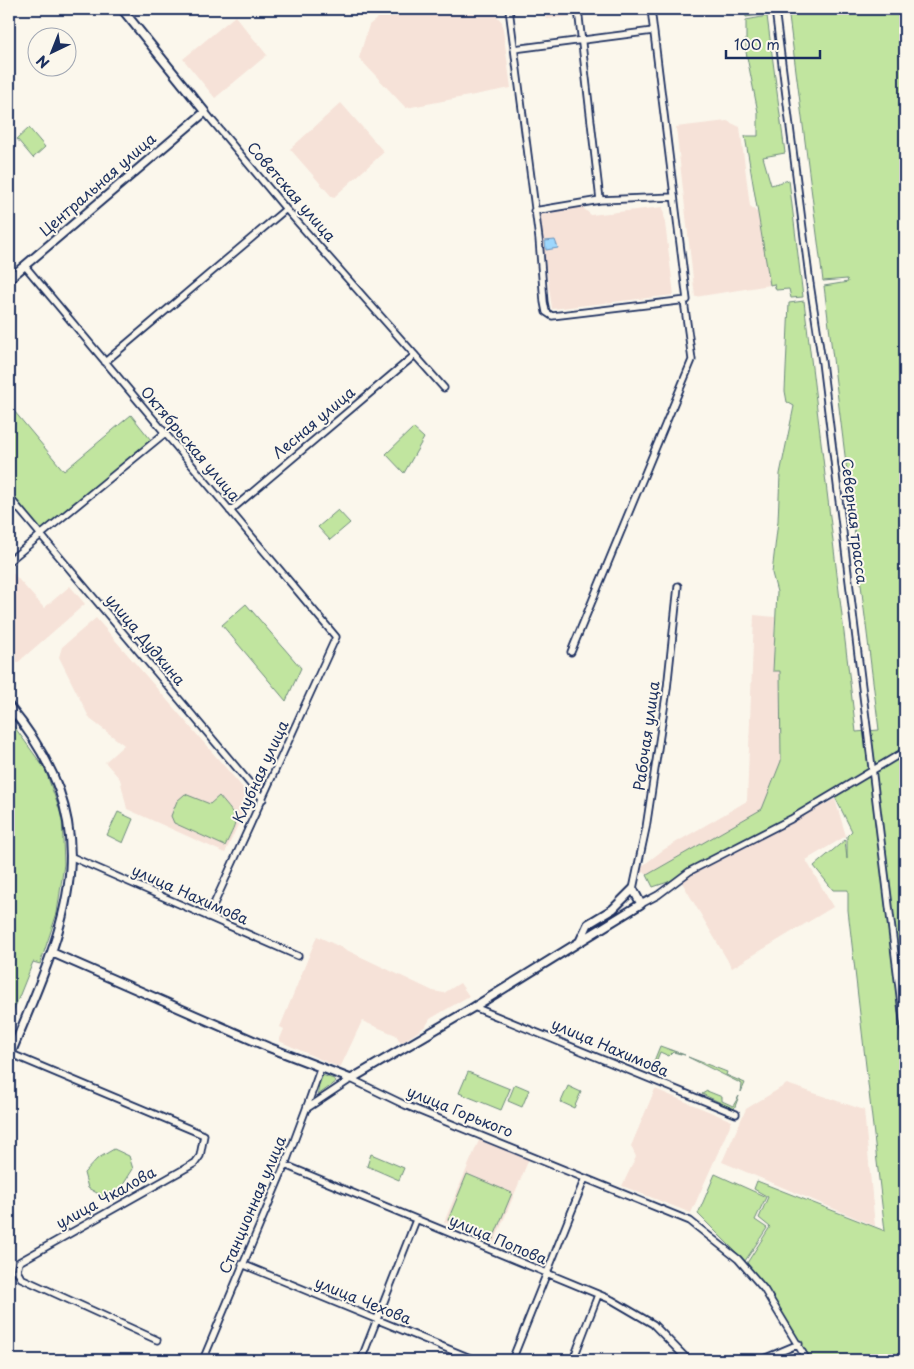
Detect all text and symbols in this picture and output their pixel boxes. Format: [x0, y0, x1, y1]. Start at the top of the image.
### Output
north arrow [28, 28, 78, 78]
scale bar [726, 28, 820, 60]
text: 100 m [734, 32, 780, 55]
text: N [32, 50, 54, 73]
street label: Центральная улица [34, 126, 161, 241]
street label: Советская улица [242, 136, 342, 246]
street label: Октябрьская улица [136, 380, 247, 506]
street label: Лесная улица [267, 380, 360, 463]
street label: Северная трасса [836, 456, 875, 586]
street label: улица Дудкина [101, 588, 192, 690]
street label: Рабочая улица [626, 679, 665, 792]
street label: Клубная улица [226, 715, 294, 827]
street label: улица Нахимова [129, 858, 253, 930]
street label: улица Нахимова [548, 1011, 673, 1082]
street label: улица Горького [404, 1079, 517, 1142]
street label: Станционная улица [212, 1131, 291, 1277]
street label: улица Чкалова [51, 1159, 160, 1234]
street label: улица Попова [446, 1208, 552, 1270]
street label: улица Чехова [312, 1270, 416, 1330]

